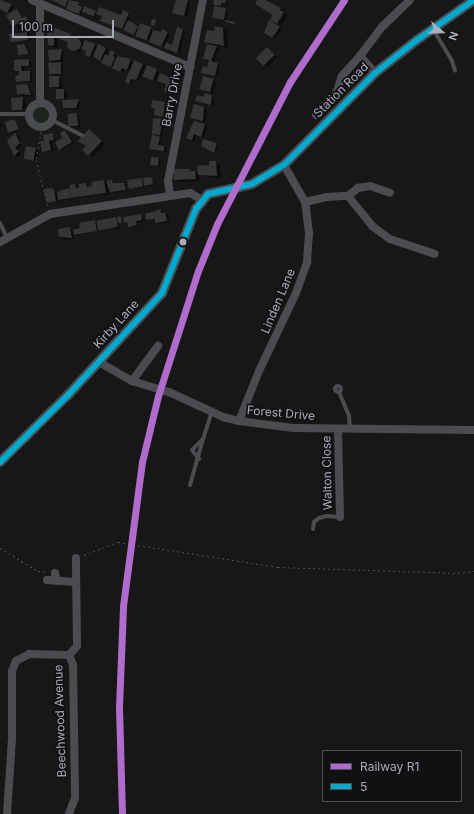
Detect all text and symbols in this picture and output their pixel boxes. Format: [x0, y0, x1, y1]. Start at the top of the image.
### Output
scale bar [14, 12, 116, 38]
north arrow [422, 12, 462, 52]
text: 100 m [19, 19, 53, 34]
text: N [445, 30, 461, 42]
street label: Station Road [311, 60, 371, 120]
street label: Barry Drive [159, 62, 185, 128]
unlabelled marker [178, 237, 188, 247]
street label: Linden Lane [258, 266, 298, 336]
street label: Kirby Lane [90, 297, 142, 351]
street label: Forest Drive [246, 403, 316, 423]
street label: Walton Close [319, 436, 335, 510]
street label: Beechwood Avenue [51, 664, 69, 778]
legend [322, 750, 462, 802]
text: Railway R1 [360, 759, 419, 774]
text: 5 [360, 779, 367, 794]

